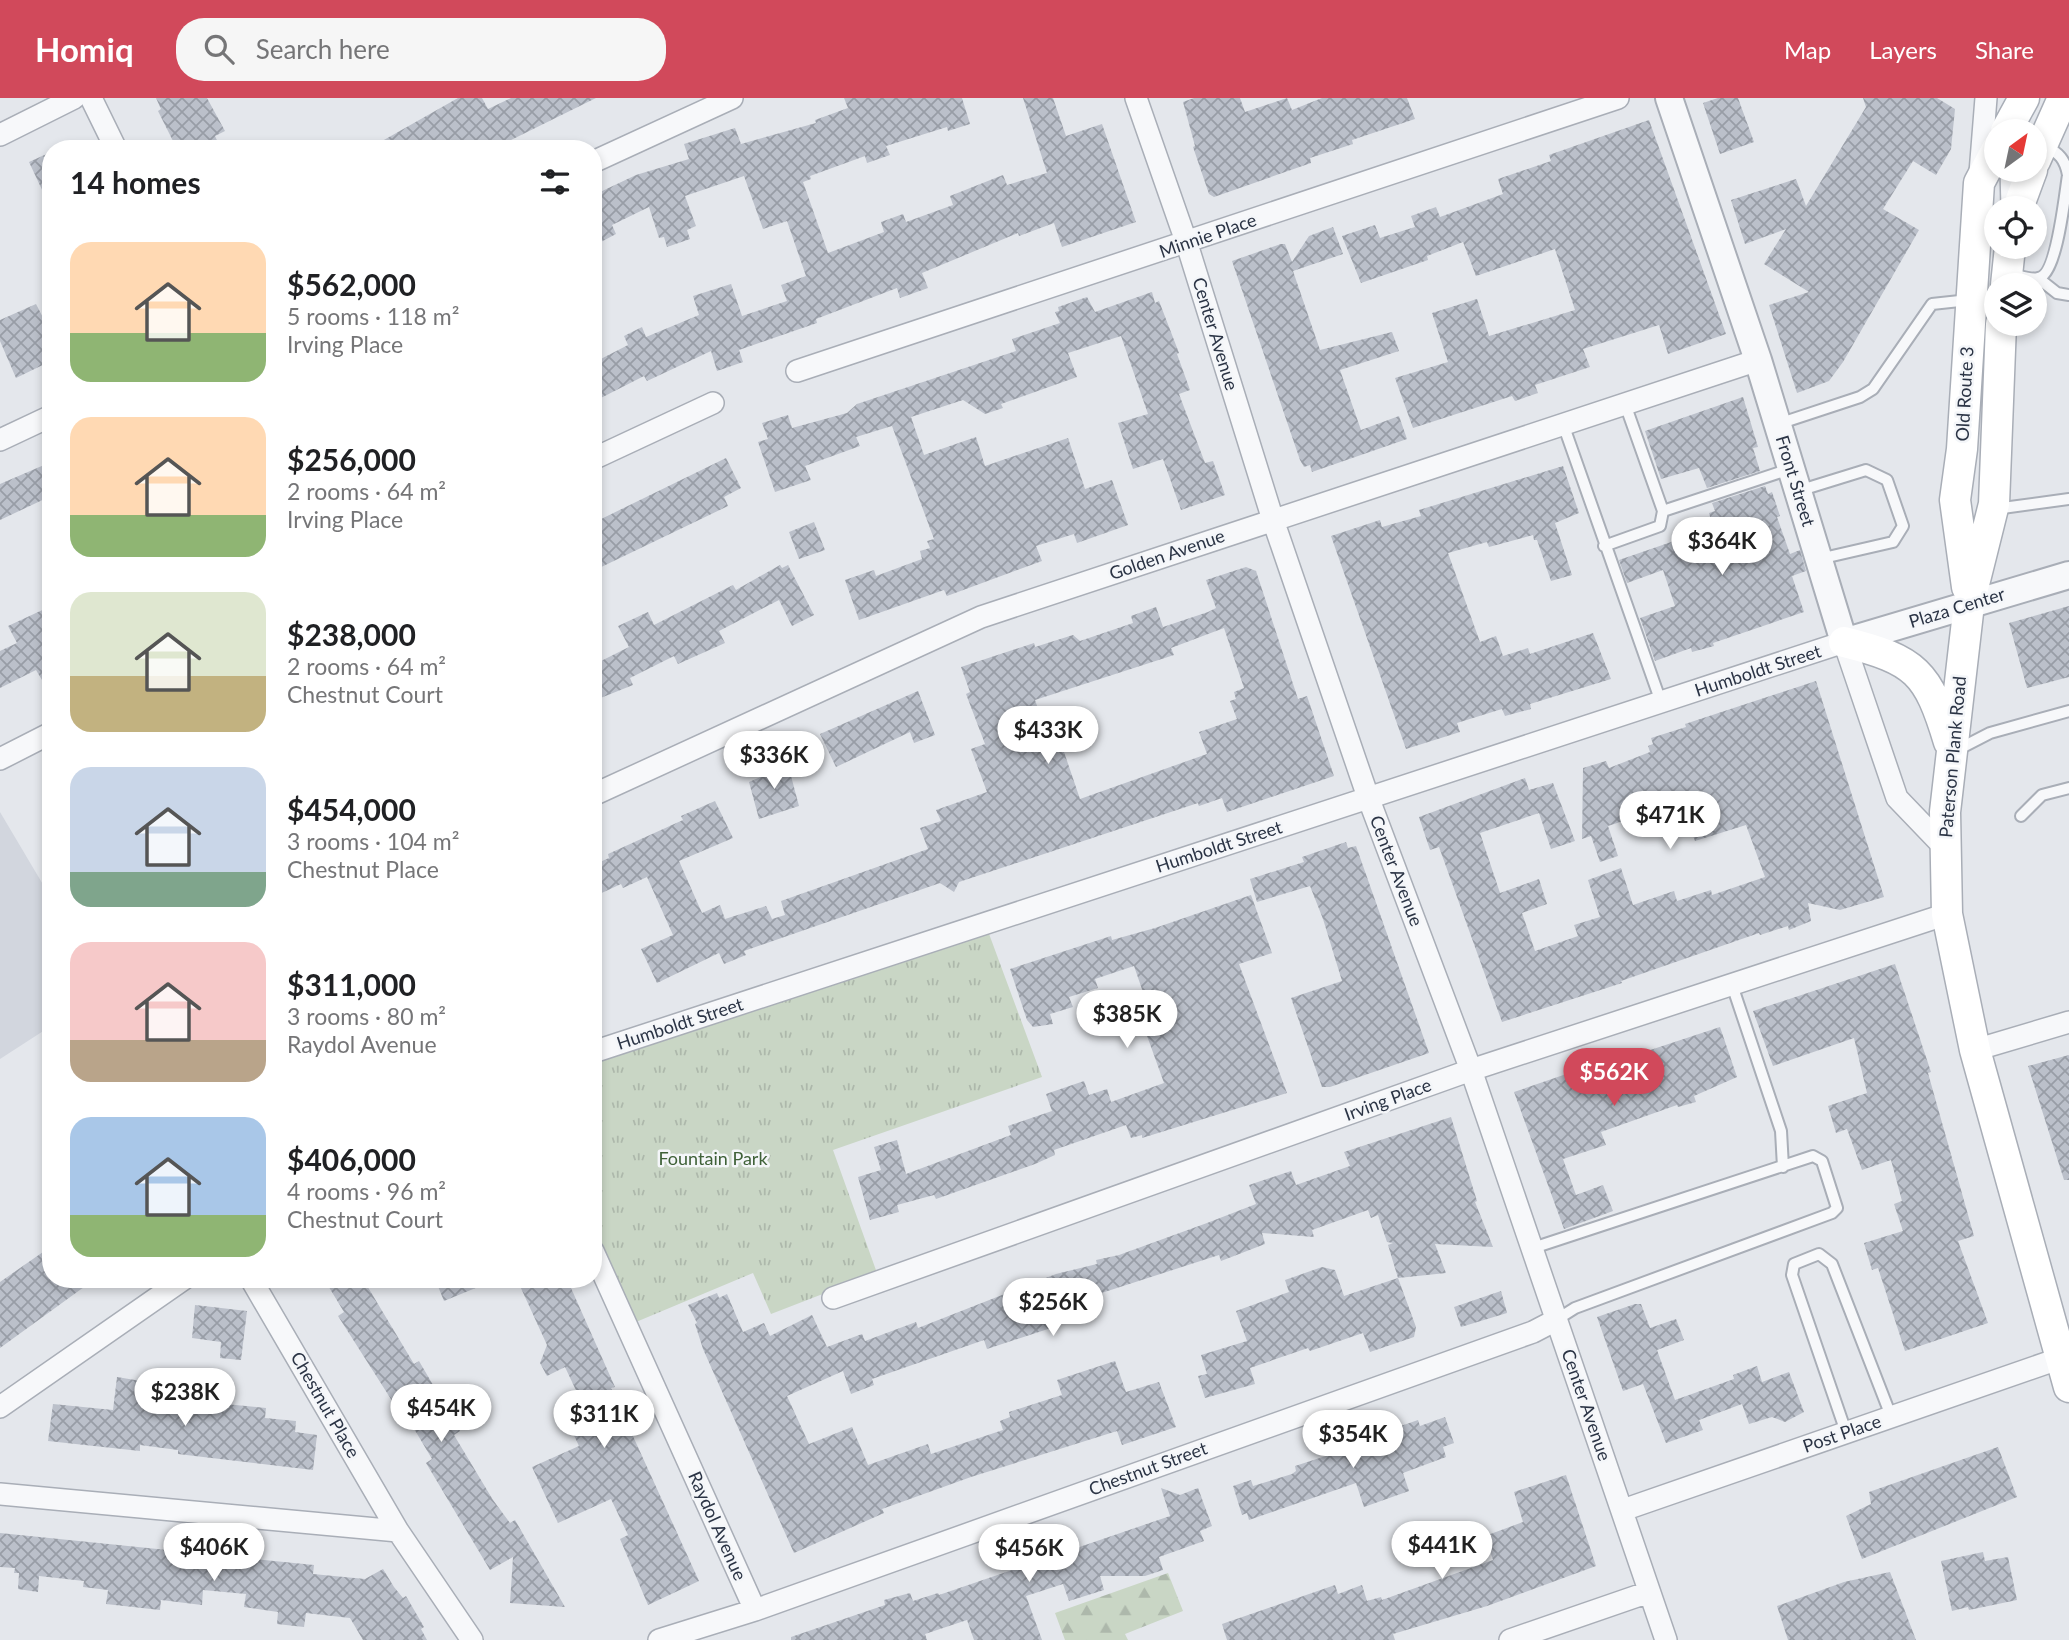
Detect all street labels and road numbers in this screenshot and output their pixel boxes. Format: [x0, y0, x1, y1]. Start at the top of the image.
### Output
street label: Minnie Place [1156, 208, 1259, 262]
street label: Center Avenue [1188, 275, 1244, 393]
street label: Old Route 3 [1951, 346, 1977, 442]
street label: Front Street [1772, 432, 1820, 529]
street label: Golden Avenue [1106, 524, 1227, 584]
street label: Plaza Center [1906, 582, 2008, 632]
street label: Humboldt Street [1692, 639, 1824, 701]
street label: Paterson Plank Road [1934, 675, 1970, 839]
street label: Center Avenue [1366, 812, 1428, 929]
street label: Humboldt Street [1153, 815, 1285, 877]
street label: Humboldt Street [614, 992, 746, 1054]
street label: Irving Place [1341, 1073, 1434, 1125]
street label: Center Avenue [1558, 1346, 1616, 1464]
street label: Chestnut Place [287, 1348, 365, 1461]
street label: Post Place [1800, 1409, 1884, 1457]
street label: Chestnut Street [1085, 1436, 1210, 1500]
street label: Raydol Avenue [684, 1468, 752, 1584]

